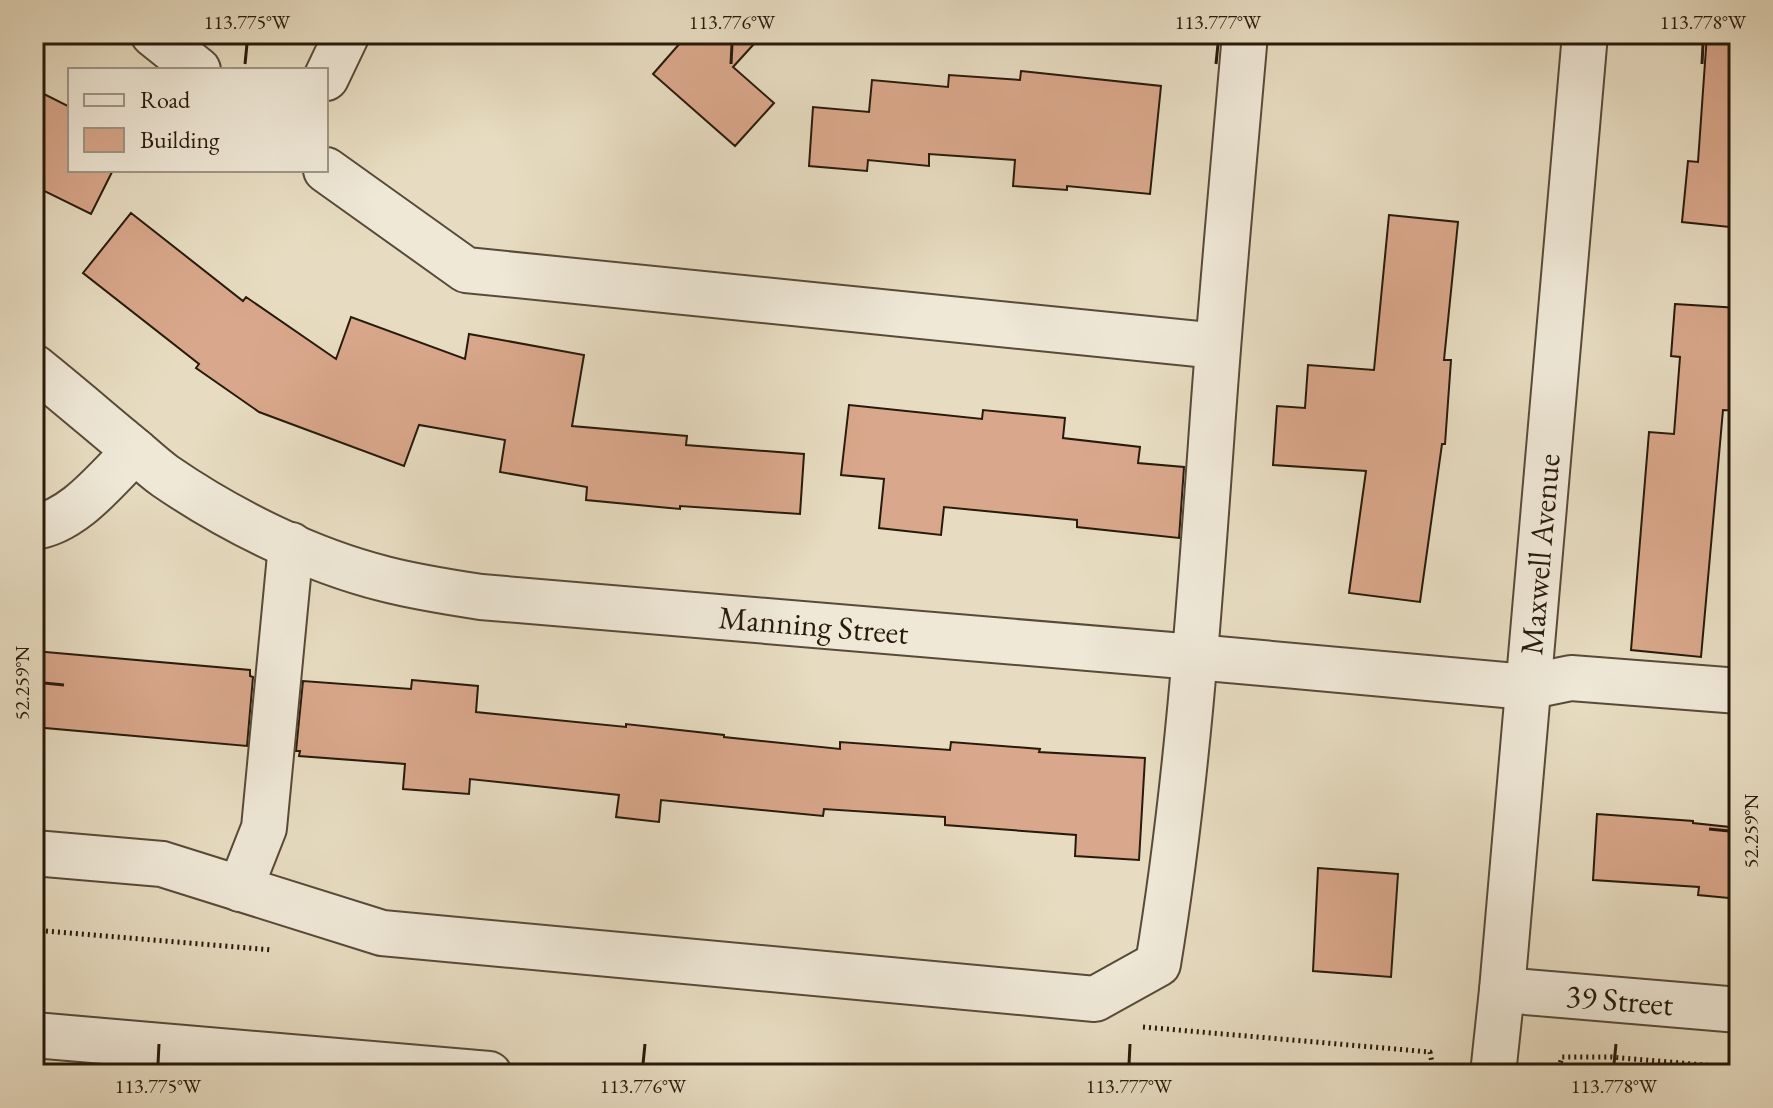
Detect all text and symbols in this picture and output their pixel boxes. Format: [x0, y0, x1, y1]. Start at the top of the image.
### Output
text: 113.775°W [204, 9, 291, 35]
text: 113.776°W [689, 9, 776, 35]
text: 113.777°W [1175, 9, 1262, 35]
text: 113.778°W [1660, 9, 1747, 35]
legend [68, 68, 328, 172]
text: Road [140, 84, 191, 115]
text: Building [140, 124, 220, 155]
street label: Maxwell Avenue [1510, 452, 1570, 657]
street label: Manning Street [717, 596, 910, 654]
text: 52.259°N [9, 646, 35, 720]
text: 52.259°N [1738, 794, 1764, 868]
street label: 39 Street [1564, 974, 1675, 1025]
text: 113.775°W [115, 1073, 202, 1099]
text: 113.776°W [600, 1073, 687, 1099]
text: 113.777°W [1086, 1073, 1173, 1099]
text: 113.778°W [1571, 1073, 1658, 1099]

